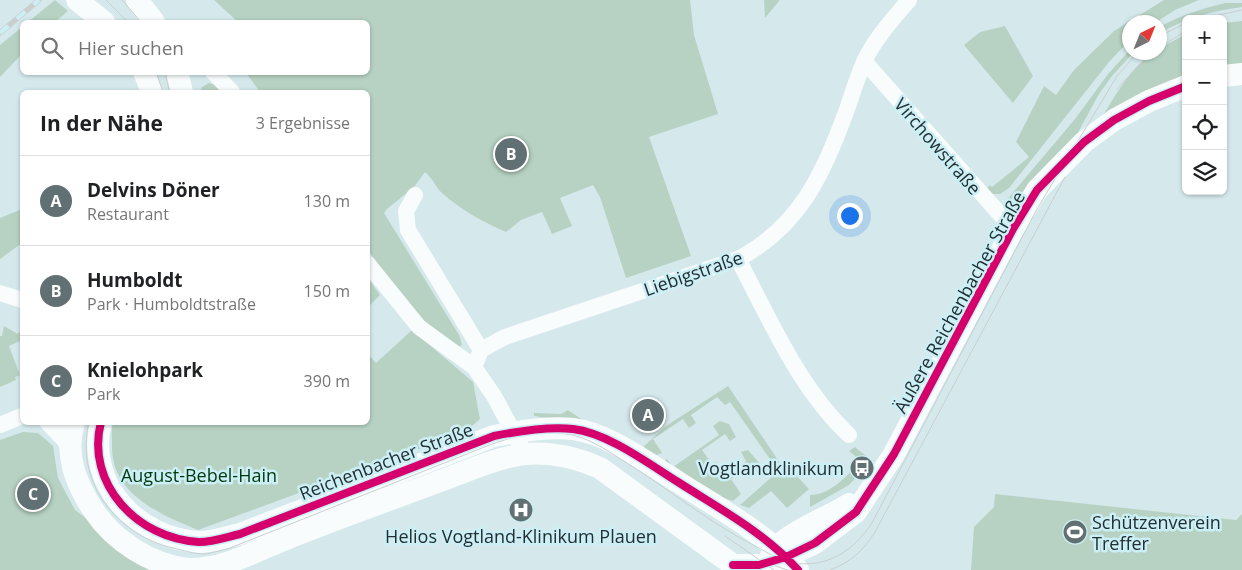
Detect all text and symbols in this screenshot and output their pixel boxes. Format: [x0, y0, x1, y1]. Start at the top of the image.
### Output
north arrow [1122, 15, 1167, 60]
map controls [1182, 15, 1227, 195]
button: + [1182, 15, 1227, 60]
search box [20, 20, 370, 75]
icon: search [38, 34, 66, 62]
text: Hier suchen [78, 35, 184, 61]
button: − [1182, 60, 1227, 105]
street label: Virchowstraße [889, 93, 987, 199]
button: locate [1182, 105, 1227, 150]
text: In der Nähe [40, 109, 163, 137]
text: 3 Ergebnisse [256, 112, 350, 134]
pin: B [495, 135, 527, 173]
button: layers [1182, 150, 1227, 195]
text: Delvins Döner [87, 177, 220, 203]
street label: Äußere Reichenbacher Straße [888, 187, 1030, 417]
text: A [50, 190, 62, 212]
text: 130 m [304, 190, 350, 212]
text: Restaurant [87, 203, 169, 225]
your location [837, 203, 863, 229]
street label: Liebigstraße [640, 245, 746, 301]
text: Humboldt [87, 267, 183, 293]
text: B [51, 280, 61, 302]
text: 150 m [304, 280, 350, 302]
text: Park · Humboldtstraße [87, 293, 256, 315]
text: Knielohpark [87, 357, 203, 383]
text: C [51, 370, 61, 392]
text: 390 m [304, 370, 350, 392]
text: Park [87, 383, 120, 405]
pin: A [632, 396, 664, 434]
street label: Reichenbacher Straße [296, 417, 476, 505]
bus stop icon: Vogtlandklinikum [849, 455, 875, 481]
place label: Vogtlandklinikum [698, 456, 844, 480]
park label: August-Bebel-Hain [121, 463, 277, 487]
pin: C [17, 475, 49, 513]
hospital icon: Helios Vogtland-Klinikum Plauen [508, 497, 534, 523]
place label: Schützenverein Treffer [1092, 510, 1221, 555]
sports icon: Schützenverein Treffer [1062, 519, 1088, 545]
place label: Helios Vogtland-Klinikum Plauen [385, 524, 657, 548]

